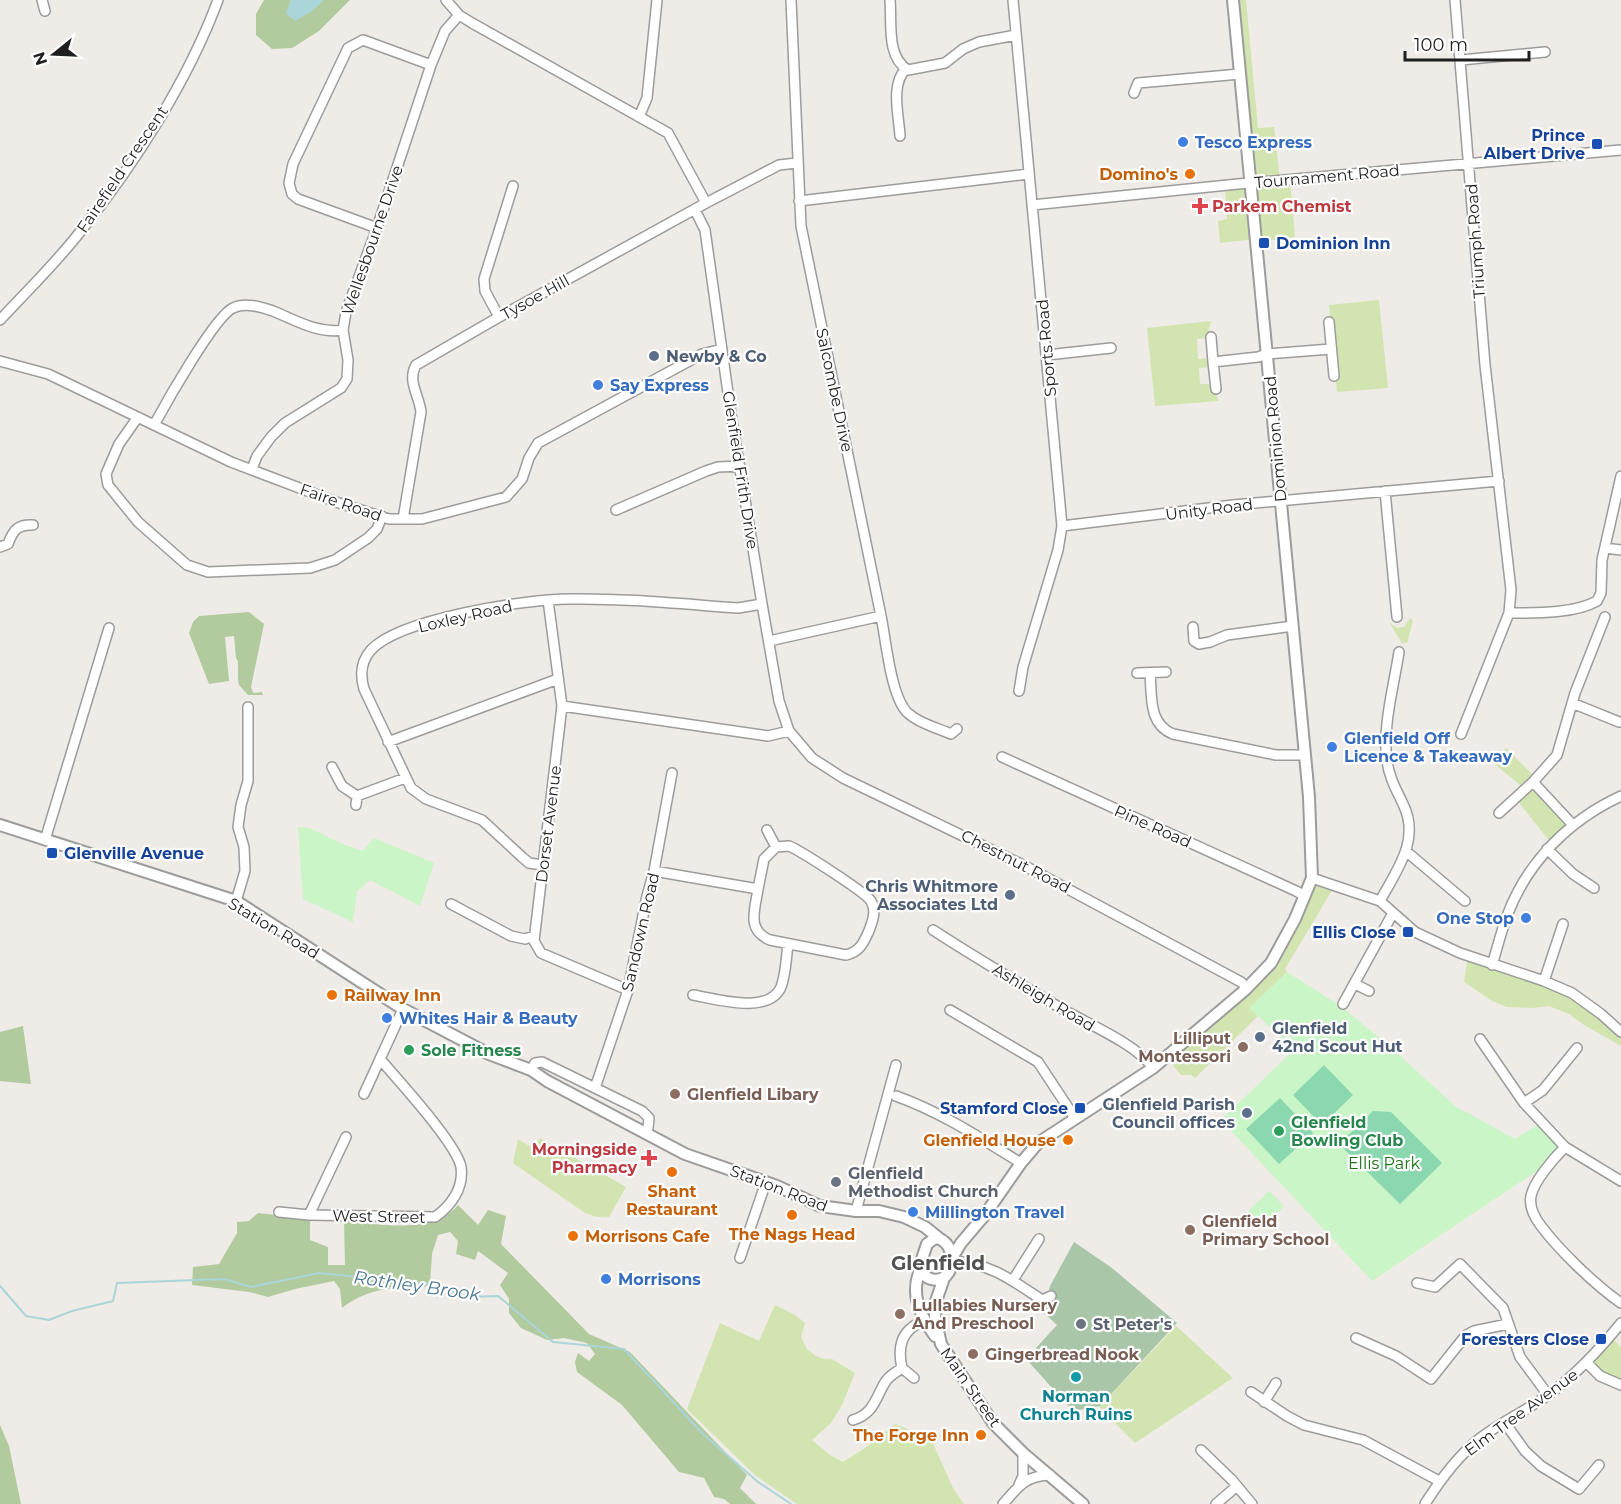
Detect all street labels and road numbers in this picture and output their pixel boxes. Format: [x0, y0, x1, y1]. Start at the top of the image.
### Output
street label: Fairefield Crescent [73, 102, 172, 236]
street label: Tournament Road [1254, 161, 1400, 192]
street label: Wellesbourne Drive [338, 163, 407, 318]
street label: Triumph Road [1462, 183, 1489, 299]
street label: Tysoe Hill [498, 271, 573, 324]
street label: Sports Road [1033, 298, 1060, 397]
street label: Salcombe Drive [812, 326, 857, 454]
street label: Dominion Road [1261, 375, 1290, 503]
street label: Glenfield Frith Drive [719, 390, 762, 550]
street label: Faire Road [297, 480, 384, 525]
street label: Unity Road [1164, 495, 1254, 524]
street label: Loxley Road [416, 596, 514, 637]
street label: Dorset Avenue [532, 764, 565, 884]
street label: Pine Road [1111, 801, 1194, 852]
street label: Chestnut Road [958, 826, 1074, 897]
street label: Sandown Road [618, 871, 663, 994]
street label: Station Road [225, 894, 323, 963]
street label: Ashleigh Road [989, 959, 1098, 1035]
street label: Station Road [727, 1161, 830, 1216]
street label: West Street [332, 1206, 426, 1227]
street label: Main Street [936, 1344, 1005, 1431]
street label: Elm Tree Avenue [1461, 1365, 1582, 1460]

